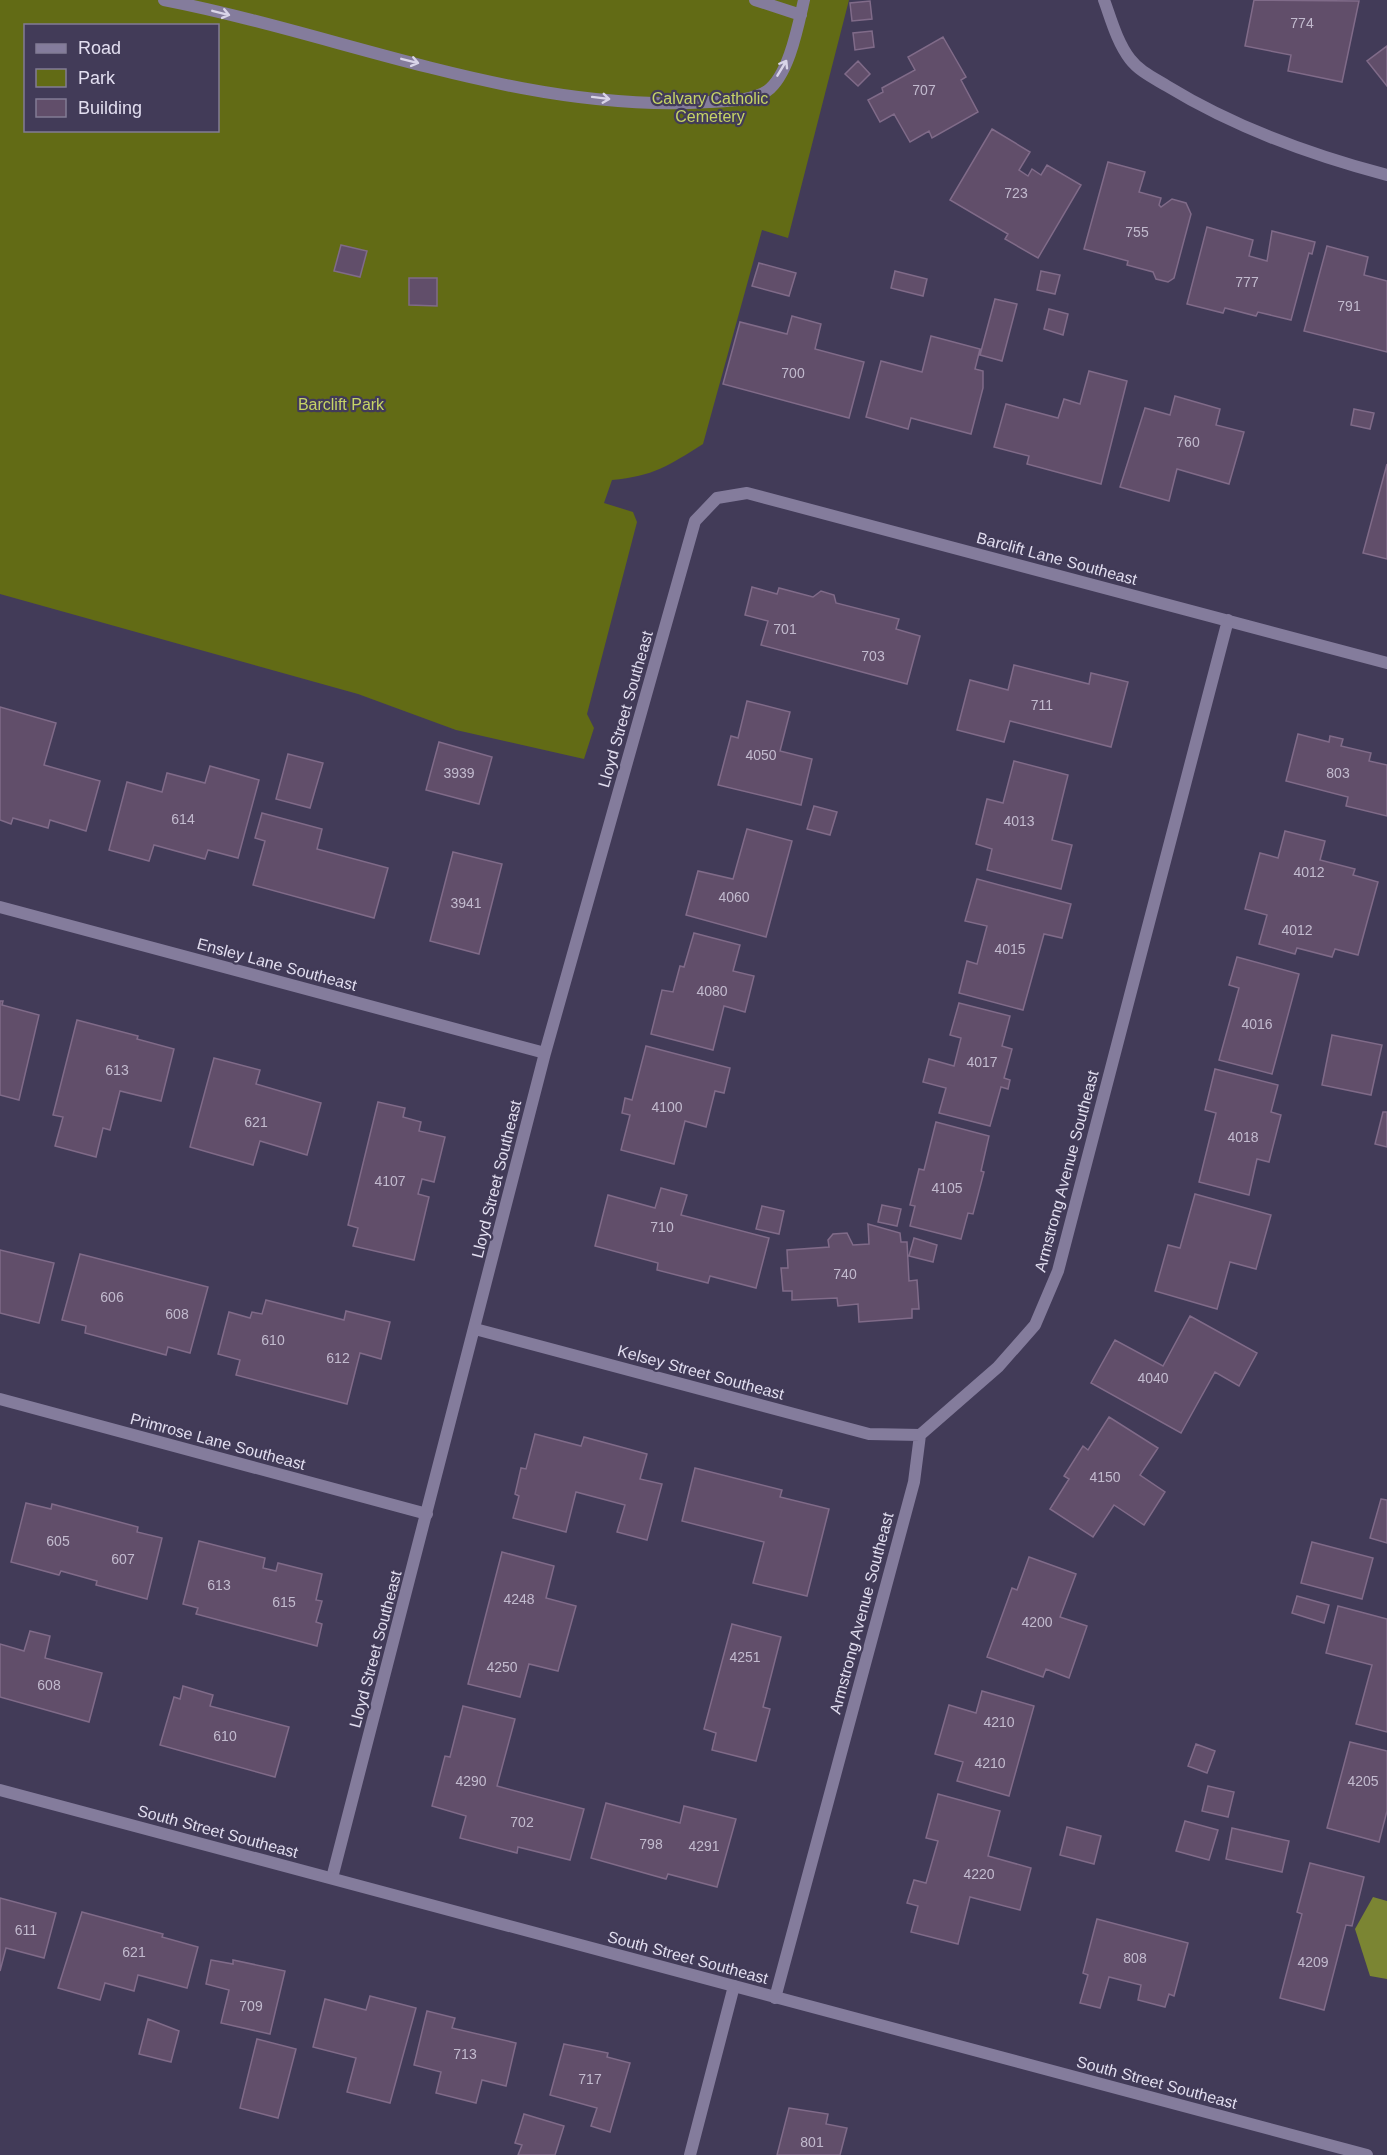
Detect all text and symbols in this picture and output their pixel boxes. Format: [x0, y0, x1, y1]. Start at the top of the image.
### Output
one-way arrow [211, 8, 230, 20]
house number: 774 [1290, 15, 1314, 31]
legend [24, 24, 219, 132]
text: Road [78, 38, 121, 58]
one-way arrow [400, 56, 419, 68]
one-way arrow [777, 60, 789, 77]
text: Park [78, 68, 116, 88]
house number: 707 [912, 82, 936, 98]
park label: Calvary Catholic Cemetery [652, 90, 768, 125]
one-way arrow [591, 93, 610, 104]
text: Building [78, 98, 142, 118]
house number: 723 [1004, 185, 1028, 201]
house number: 755 [1125, 224, 1149, 240]
house number: 777 [1235, 274, 1259, 290]
house number: 791 [1337, 298, 1361, 314]
house number: 700 [781, 365, 805, 381]
park label: Barclift Park [298, 396, 385, 413]
house number: 760 [1176, 434, 1200, 450]
street label: Barclift Lane Southeast [975, 529, 1140, 588]
house number: 701 [773, 621, 797, 637]
street label: Lloyd Street Southeast [595, 628, 656, 789]
house number: 703 [861, 648, 885, 664]
house number: 711 [1031, 697, 1053, 713]
house number: 4050 [745, 747, 777, 763]
house number: 3939 [443, 765, 475, 781]
house number: 803 [1326, 765, 1350, 781]
house number: 614 [171, 811, 195, 827]
house number: 4013 [1003, 813, 1035, 829]
house number: 4012 [1293, 864, 1325, 880]
house number: 4060 [718, 889, 750, 905]
house number: 3941 [450, 895, 482, 911]
house number: 4012 [1281, 922, 1313, 938]
street label: Ensley Lane Southeast [195, 935, 359, 994]
house number: 4015 [994, 941, 1026, 957]
house number: 4080 [696, 983, 728, 999]
house number: 4016 [1241, 1016, 1273, 1032]
house number: 4017 [966, 1054, 998, 1070]
house number: 613 [105, 1062, 129, 1078]
street label: Armstrong Avenue Southeast [1031, 1068, 1102, 1274]
street label: Lloyd Street Southeast [469, 1098, 524, 1260]
house number: 4100 [651, 1099, 683, 1115]
house number: 621 [244, 1114, 268, 1130]
house number: 4018 [1227, 1129, 1259, 1145]
house number: 4107 [374, 1173, 406, 1189]
house number: 4105 [931, 1180, 963, 1196]
house number: 710 [650, 1219, 674, 1235]
house number: 740 [833, 1266, 857, 1282]
house number: 606 [100, 1289, 124, 1305]
house number: 608 [165, 1306, 189, 1322]
house number: 610 [261, 1332, 285, 1348]
street label: Kelsey Street Southeast [616, 1342, 787, 1403]
house number: 612 [326, 1350, 350, 1366]
house number: 4040 [1137, 1370, 1169, 1386]
street label: Primrose Lane Southeast [128, 1410, 308, 1473]
house number: 4150 [1089, 1469, 1121, 1485]
street label: Armstrong Avenue Southeast [826, 1510, 897, 1716]
house number: 605 [46, 1533, 70, 1549]
house number: 607 [111, 1551, 135, 1567]
street label: Lloyd Street Southeast [346, 1568, 405, 1730]
house number: 613 [207, 1577, 231, 1593]
house number: 4248 [503, 1591, 535, 1607]
house number: 615 [272, 1594, 296, 1610]
house number: 4200 [1021, 1614, 1053, 1630]
house number: 4251 [729, 1649, 761, 1665]
house number: 4250 [486, 1659, 518, 1675]
house number: 608 [37, 1677, 61, 1693]
house number: 4210 [983, 1714, 1015, 1730]
house number: 610 [213, 1728, 237, 1744]
house number: 4210 [974, 1755, 1006, 1771]
house number: 4290 [455, 1773, 487, 1789]
house number: 4205 [1347, 1773, 1379, 1789]
street label: South Street Southeast [136, 1802, 301, 1861]
house number: 702 [510, 1814, 534, 1830]
house number: 798 [639, 1836, 663, 1852]
house number: 4291 [688, 1838, 720, 1854]
house number: 4220 [963, 1866, 995, 1882]
house number: 611 [15, 1922, 37, 1938]
street label: South Street Southeast [606, 1928, 771, 1987]
house number: 621 [122, 1944, 146, 1960]
house number: 808 [1123, 1950, 1147, 1966]
house number: 4209 [1297, 1954, 1329, 1970]
house number: 709 [239, 1998, 263, 2014]
house number: 713 [453, 2046, 477, 2062]
street label: South Street Southeast [1075, 2053, 1240, 2112]
house number: 717 [578, 2071, 602, 2087]
house number: 801 [800, 2134, 824, 2150]

